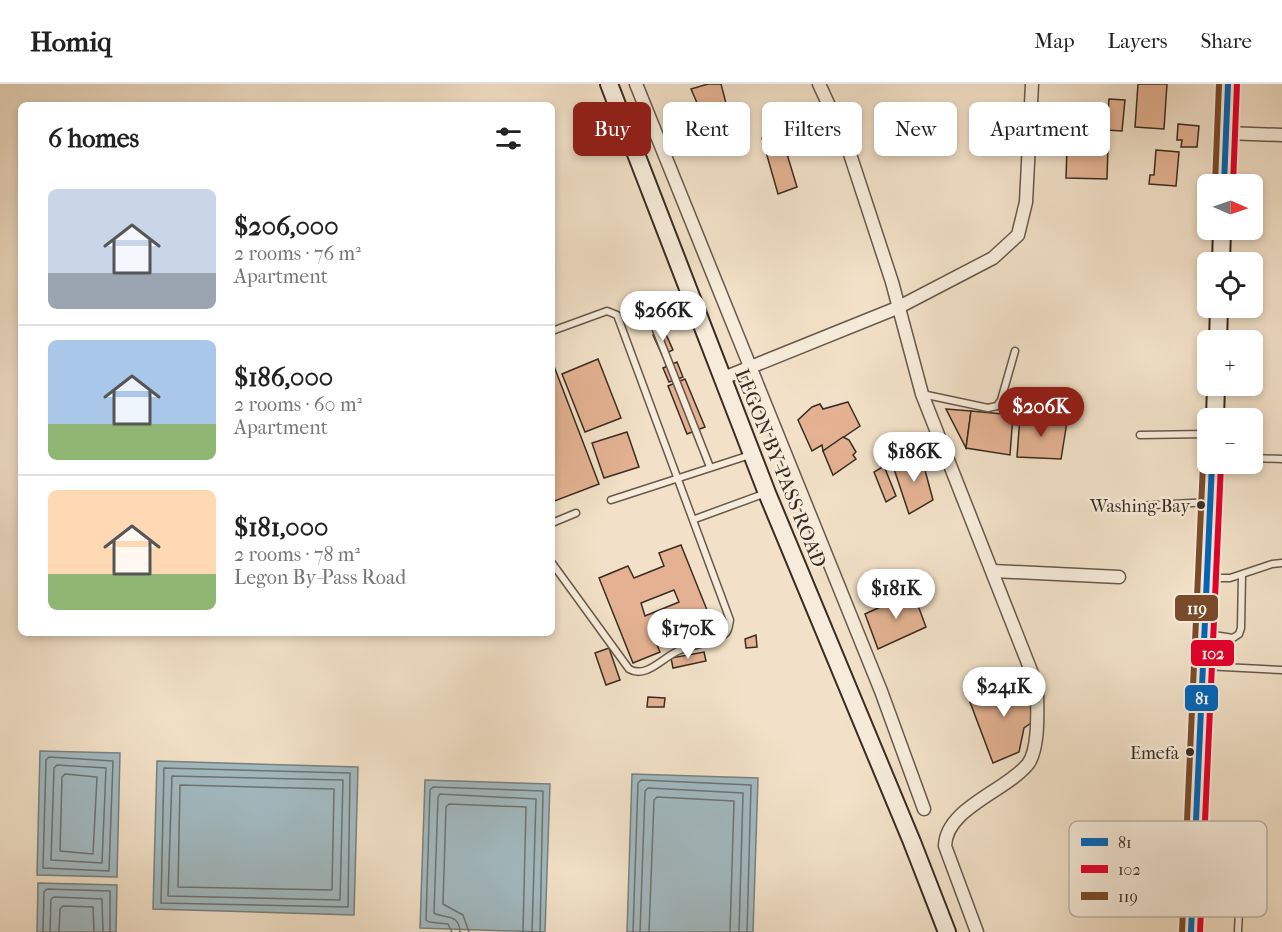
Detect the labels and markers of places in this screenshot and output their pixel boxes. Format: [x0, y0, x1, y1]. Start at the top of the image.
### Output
pin: $266K [621, 291, 705, 342]
pin: $206K [999, 387, 1083, 438]
pin: $186K [872, 432, 956, 483]
place label: Washing Bay [1089, 496, 1191, 517]
marker: Washing Bay [1195, 499, 1207, 511]
pin: $181K [854, 569, 938, 620]
pin: $170K [646, 609, 730, 660]
pin: $241K [962, 667, 1046, 718]
place label: Emefa [1130, 743, 1180, 764]
marker: Emefa [1184, 746, 1196, 758]

